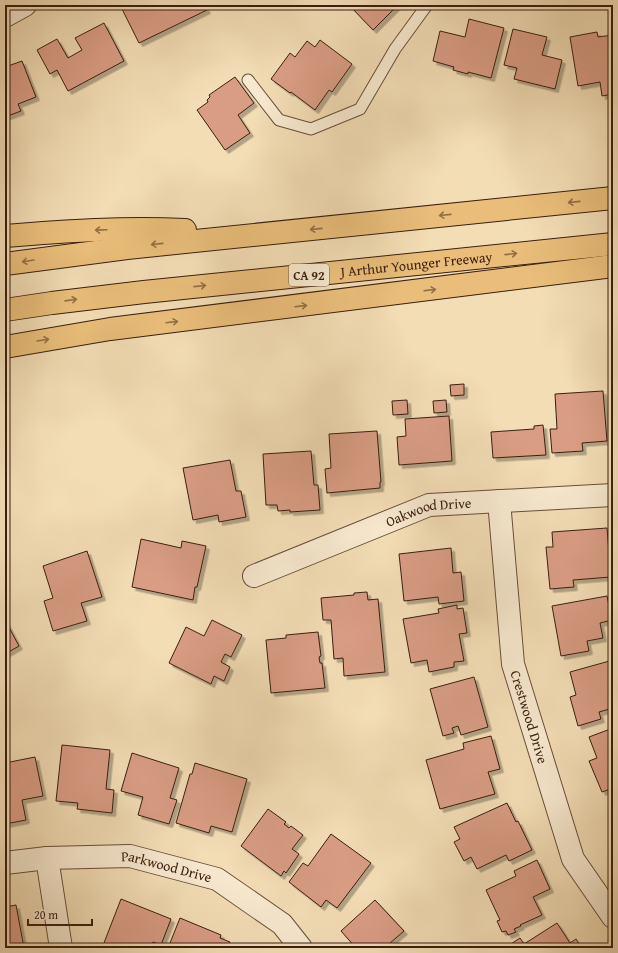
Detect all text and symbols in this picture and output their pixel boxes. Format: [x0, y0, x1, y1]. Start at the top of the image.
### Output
one-way arrow [568, 198, 581, 206]
one-way arrow [439, 212, 452, 219]
one-way arrow [310, 225, 323, 232]
one-way arrow [95, 226, 108, 234]
one-way arrow [151, 241, 164, 248]
street label: J Arthur Younger Freeway [337, 246, 493, 282]
one-way arrow [504, 250, 517, 258]
one-way arrow [22, 257, 35, 265]
road number: CA 92 [289, 264, 329, 286]
one-way arrow [193, 282, 206, 289]
one-way arrow [423, 286, 436, 293]
one-way arrow [64, 296, 77, 304]
one-way arrow [294, 302, 307, 310]
one-way arrow [165, 318, 178, 326]
one-way arrow [36, 336, 49, 344]
street label: Oakwood Drive [383, 493, 472, 532]
street label: Crestwood Drive [506, 668, 553, 766]
street label: Parkwood Drive [121, 846, 214, 887]
scale bar [28, 901, 92, 927]
text: 20 m [34, 906, 58, 923]

